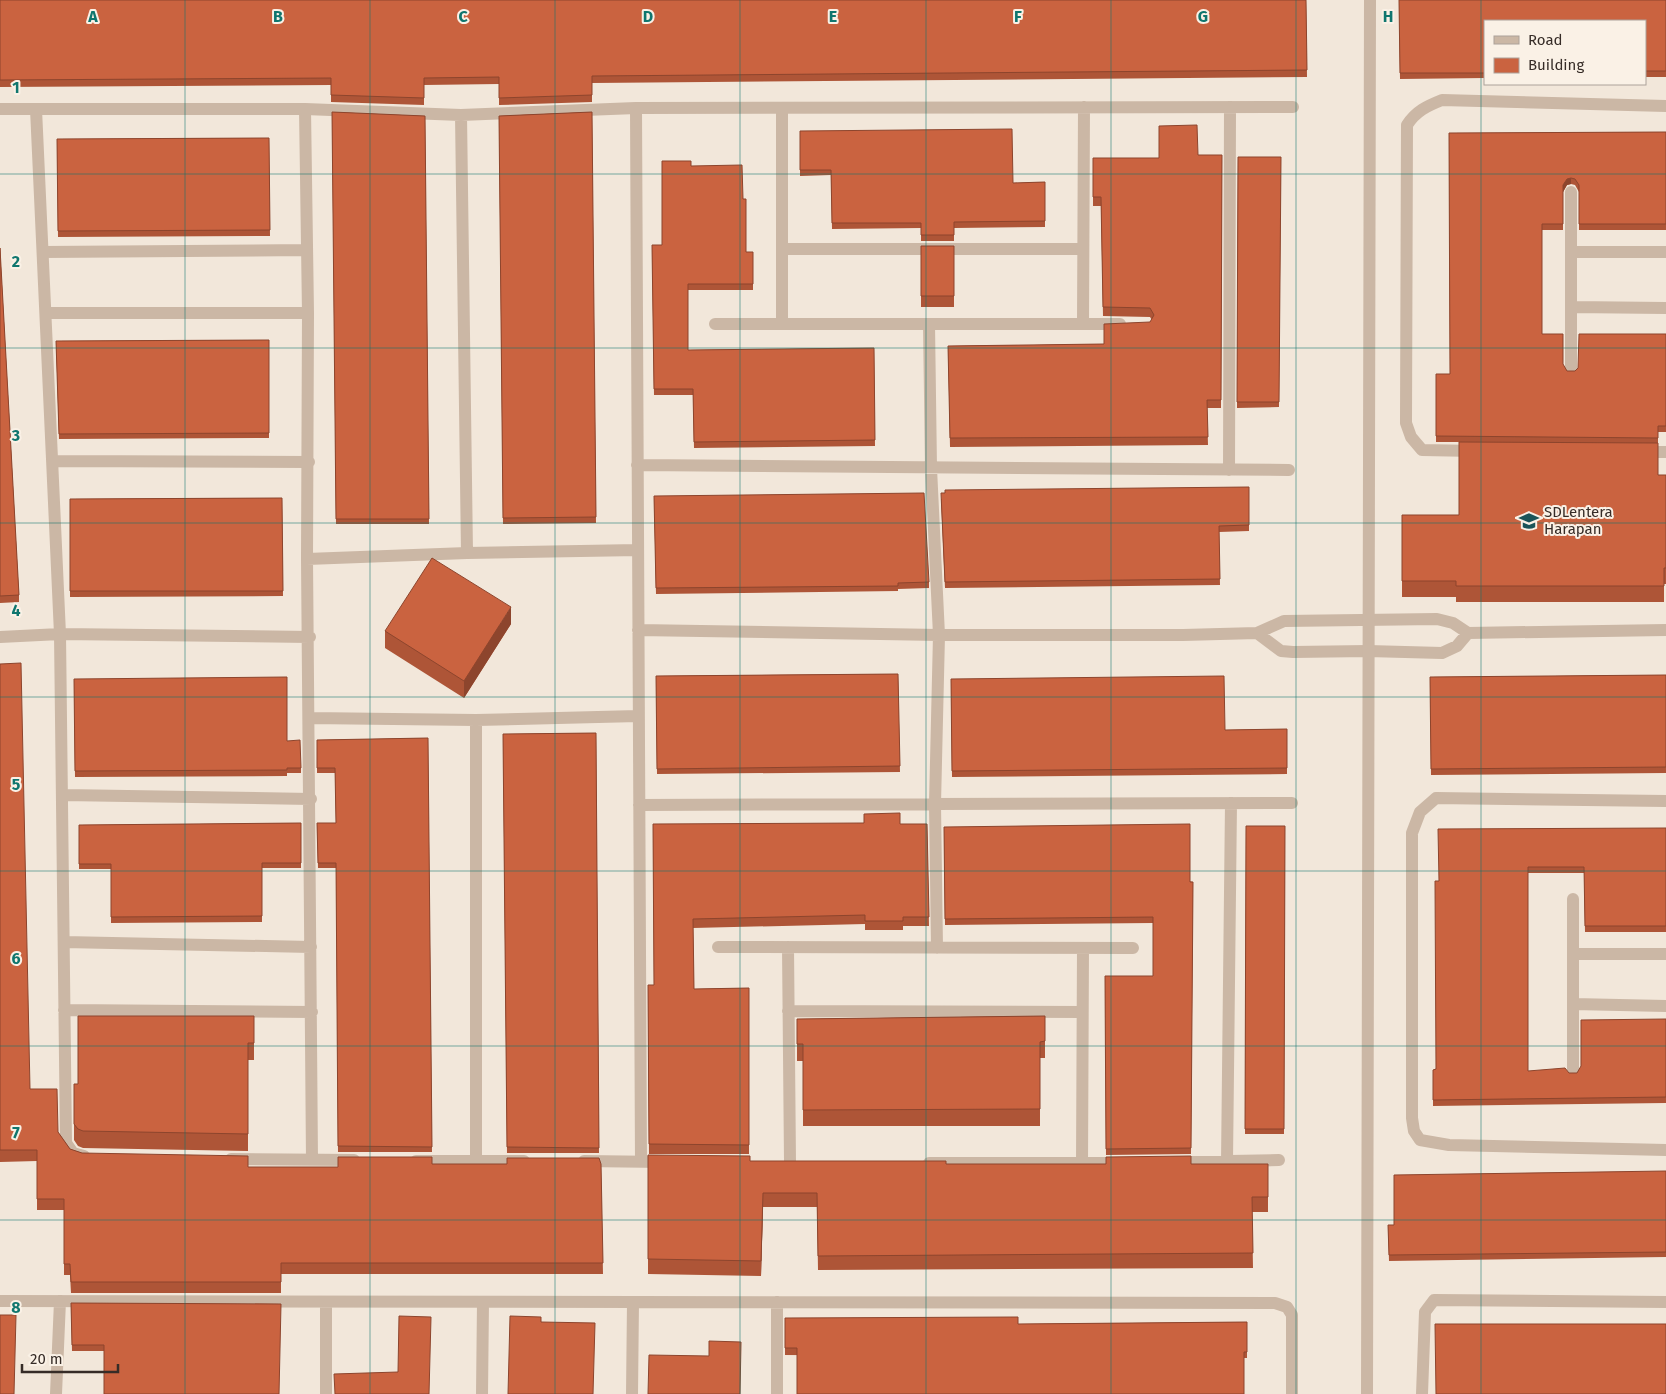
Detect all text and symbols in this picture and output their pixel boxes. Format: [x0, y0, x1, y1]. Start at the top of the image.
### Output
text: A [87, 7, 98, 26]
text: B [273, 7, 283, 26]
text: C [458, 7, 468, 26]
text: D [643, 7, 653, 26]
text: E [829, 7, 837, 26]
text: F [1014, 7, 1022, 26]
text: G [1198, 7, 1208, 26]
text: H [1383, 7, 1393, 26]
legend [1484, 20, 1646, 85]
text: Road [1528, 31, 1563, 49]
text: Building [1528, 56, 1584, 74]
text: 1 [12, 78, 20, 97]
text: 2 [12, 252, 20, 271]
text: 3 [11, 426, 20, 445]
place label: SDLentera Harapan [1544, 503, 1613, 538]
school or university icon: SDLentera Harapan [1518, 510, 1540, 532]
text: 4 [11, 601, 21, 620]
text: 5 [12, 775, 21, 794]
text: 6 [11, 949, 21, 968]
text: 7 [12, 1123, 20, 1142]
text: 8 [11, 1298, 21, 1317]
scale bar [22, 1342, 119, 1374]
text: 20 m [30, 1350, 63, 1368]

